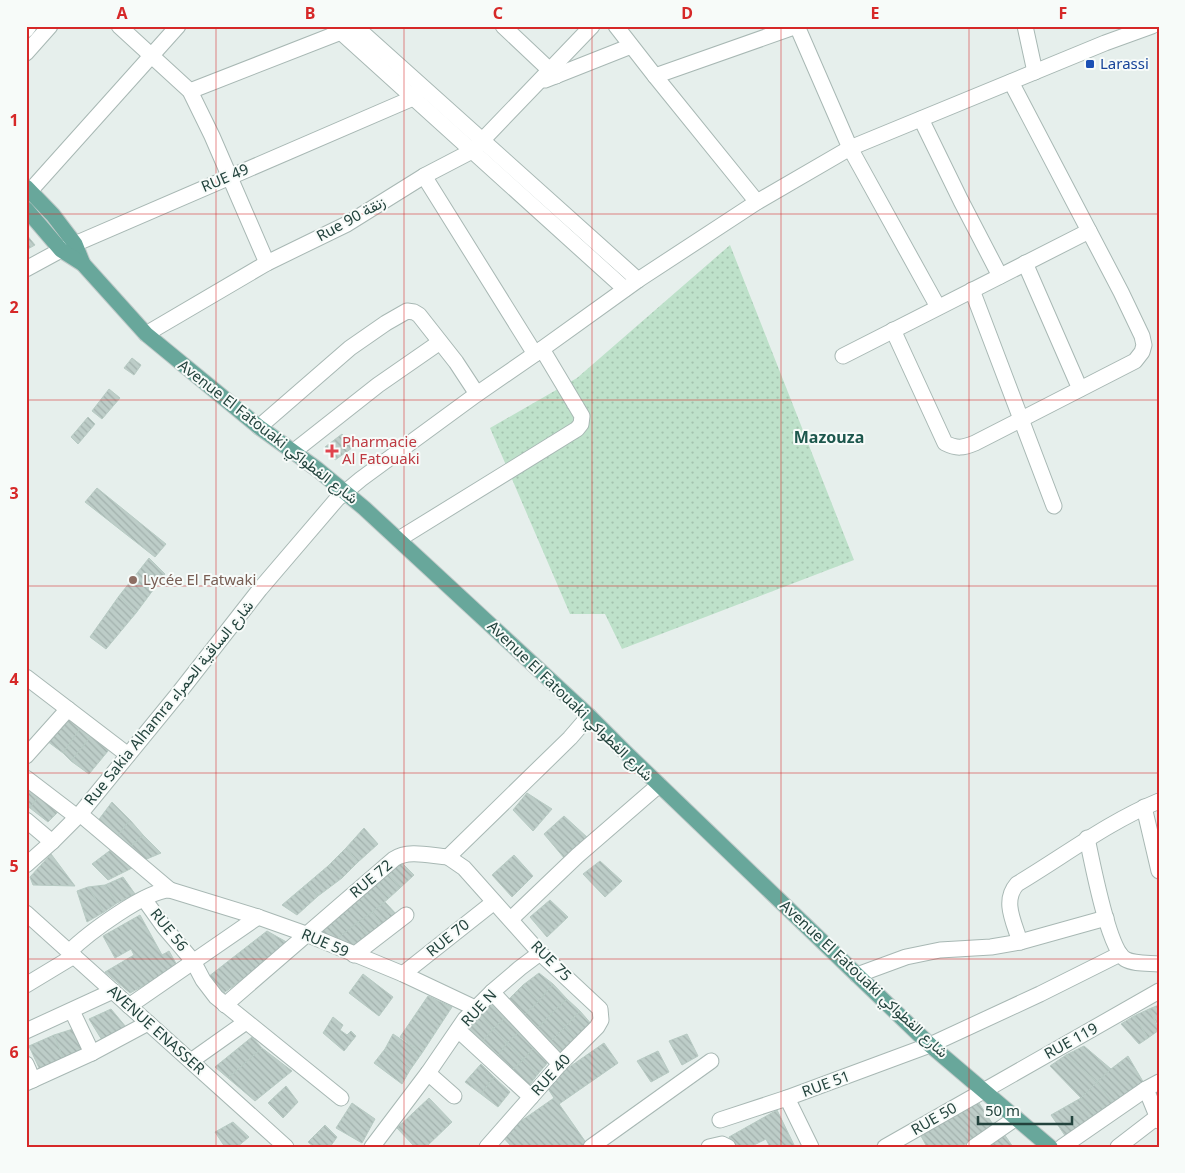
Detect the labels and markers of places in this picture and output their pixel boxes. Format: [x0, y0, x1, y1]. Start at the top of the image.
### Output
place label: Larassi [1100, 53, 1149, 73]
marker: Larassi [1084, 58, 1096, 70]
place label: Pharmacie Al Fatouaki [342, 431, 420, 468]
marker: Pharmacie Al Fatouaki [326, 445, 338, 457]
place label: Lycée El Fatwaki [143, 569, 256, 589]
marker: Lycée El Fatwaki [127, 574, 139, 586]

